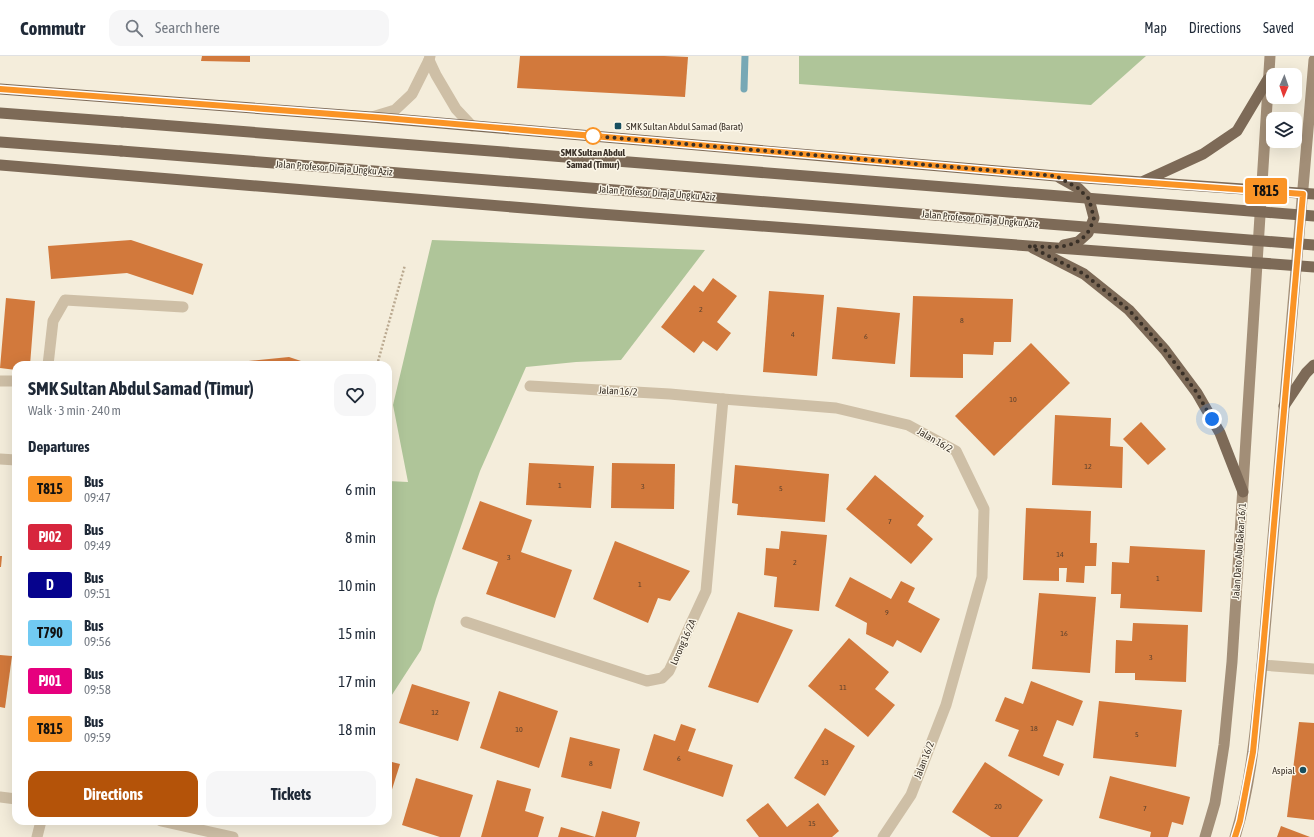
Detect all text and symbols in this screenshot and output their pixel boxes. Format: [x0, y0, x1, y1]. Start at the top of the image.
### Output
search box [109, 10, 389, 46]
text: Commutr [20, 17, 85, 39]
icon: search [123, 17, 145, 39]
text: Search here [155, 19, 220, 36]
text: Map [1144, 20, 1167, 36]
text: Directions [1189, 20, 1241, 36]
text: Saved [1263, 20, 1294, 36]
north arrow [1266, 68, 1302, 104]
map controls [1266, 68, 1302, 148]
button: layers [1266, 112, 1302, 148]
marker: SMK Sultan Abdul Samad (Barat) [613, 121, 623, 131]
place label: SMK Sultan Abdul Samad (Barat) [626, 121, 743, 132]
marker: SMK Sultan Abdul Samad (Timur) [584, 127, 602, 145]
place label: SMK Sultan Abdul Samad (Timur) [561, 147, 626, 170]
street label: Jalan Profesor Diraja Ungku Aziz [275, 158, 393, 178]
line badge: T815 [1238, 178, 1294, 204]
street label: Jalan Profesor Diraja Ungku Aziz [598, 183, 716, 203]
text: T815 [1253, 183, 1279, 199]
street label: Jalan Profesor Diraja Ungku Aziz [921, 208, 1039, 230]
house number: 2 [699, 305, 703, 314]
house number: 8 [960, 316, 964, 325]
house number: 4 [791, 330, 795, 339]
house number: 6 [864, 332, 868, 341]
button: heart [334, 374, 376, 416]
text: SMK Sultan Abdul Samad (Timur) [28, 377, 254, 399]
street label: Jalan 16/2 [598, 384, 638, 398]
house number: 10 [1009, 395, 1017, 404]
text: Walk · 3 min · 240 m [28, 403, 121, 418]
your location [1202, 409, 1222, 429]
street label: Jalan 16/2 [915, 426, 955, 455]
text: Departures [28, 438, 90, 455]
house number: 12 [1084, 462, 1092, 471]
text: Bus [84, 473, 104, 490]
text: T815 [37, 481, 63, 497]
text: 6 min [345, 481, 376, 498]
house number: 1 [558, 481, 562, 490]
house number: 3 [641, 482, 645, 491]
house number: 5 [779, 484, 783, 493]
text: 09:47 [84, 490, 111, 505]
street label: Jalan Dato Abu Bakar 16/1 [1230, 502, 1248, 600]
house number: 7 [888, 517, 892, 526]
text: Bus [84, 521, 104, 538]
text: PJ02 [38, 529, 62, 545]
text: 8 min [345, 529, 376, 546]
text: 09:49 [84, 538, 111, 553]
house number: 14 [1056, 550, 1064, 559]
house number: 3 [507, 553, 511, 562]
house number: 2 [793, 558, 797, 567]
text: Bus [84, 569, 104, 586]
house number: 1 [1156, 574, 1160, 583]
text: D [46, 577, 54, 593]
text: 10 min [338, 577, 376, 594]
house number: 1 [638, 580, 642, 589]
text: 09:51 [84, 586, 111, 601]
house number: 9 [885, 608, 889, 617]
text: Bus [84, 617, 104, 634]
street label: Lorong 16/2A [668, 617, 698, 667]
text: T790 [37, 625, 63, 641]
text: 15 min [338, 625, 376, 642]
house number: 16 [1060, 629, 1068, 638]
text: 09:56 [84, 634, 111, 649]
house number: 3 [1149, 653, 1153, 662]
text: Bus [84, 665, 104, 682]
text: PJ01 [38, 673, 62, 689]
text: 17 min [338, 673, 376, 690]
text: 09:58 [84, 682, 111, 697]
house number: 11 [839, 683, 847, 692]
house number: 12 [431, 708, 439, 717]
text: Bus [84, 713, 104, 730]
text: T815 [37, 721, 63, 737]
text: 18 min [338, 721, 376, 738]
house number: 18 [1030, 724, 1038, 733]
house number: 10 [515, 725, 523, 734]
text: 09:59 [84, 730, 111, 745]
house number: 5 [1135, 730, 1139, 739]
street label: Jalan 16/2 [912, 740, 936, 780]
house number: 6 [677, 754, 681, 763]
house number: 13 [821, 758, 829, 767]
house number: 8 [589, 759, 593, 768]
place label: Aspial [1272, 765, 1295, 776]
marker: Aspial [1298, 765, 1308, 775]
button: Directions [28, 771, 198, 817]
button: Tickets [206, 771, 376, 817]
house number: 20 [994, 802, 1002, 811]
house number: 7 [1143, 804, 1147, 813]
house number: 15 [808, 819, 816, 828]

